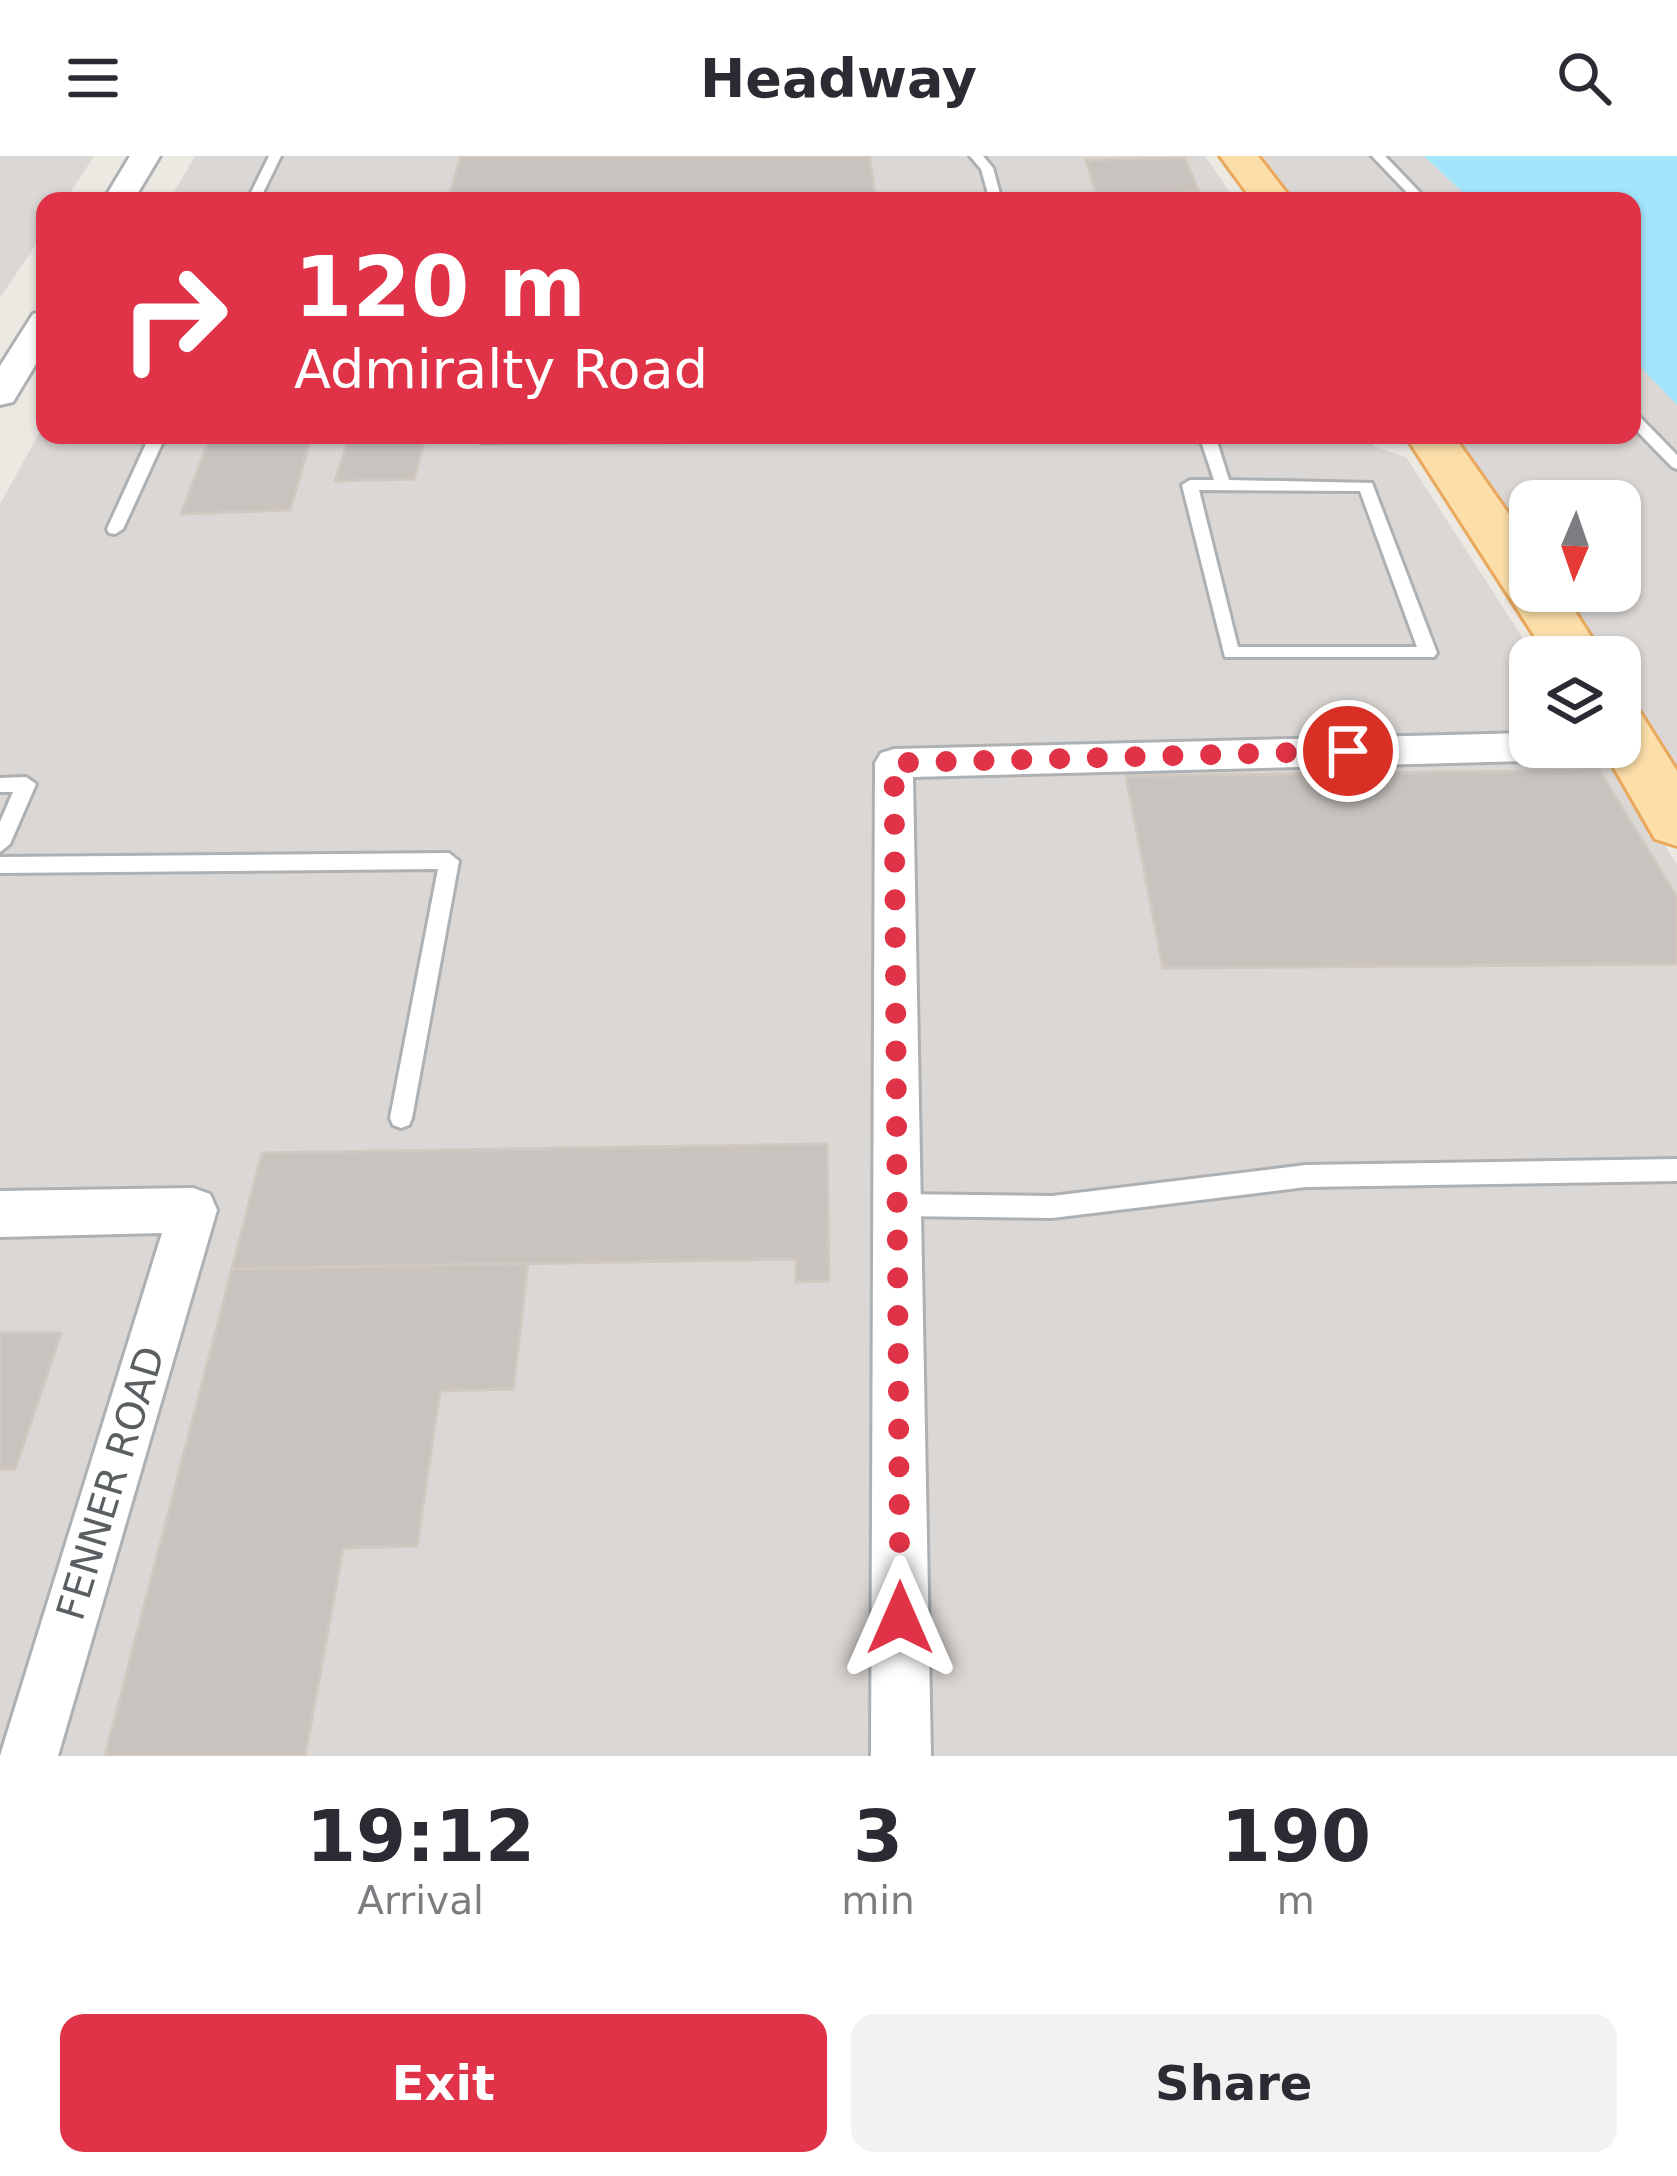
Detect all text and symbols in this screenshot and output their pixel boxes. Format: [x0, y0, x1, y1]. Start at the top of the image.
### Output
icon: menu [60, 45, 126, 111]
icon: search [1551, 45, 1617, 111]
text: Headway [700, 47, 977, 110]
text: 120 m [294, 238, 586, 336]
icon: right [96, 240, 252, 396]
text: Admiralty Road [294, 338, 708, 401]
north arrow [1509, 480, 1641, 612]
map controls [1509, 480, 1641, 768]
button: layers [1509, 636, 1641, 768]
pin [1297, 700, 1399, 802]
icon: arrive [1315, 718, 1381, 784]
street label: FENNER ROAD [48, 1341, 173, 1625]
position arrow [837, 1555, 963, 1681]
text: 19:12 [306, 1794, 535, 1878]
text: 3 [853, 1794, 903, 1878]
text: 190 [1221, 1794, 1371, 1878]
text: Arrival [357, 1878, 484, 1923]
text: min [841, 1878, 915, 1923]
text: m [1277, 1878, 1315, 1923]
button: Exit [60, 2014, 827, 2152]
button: Share [851, 2014, 1617, 2152]

